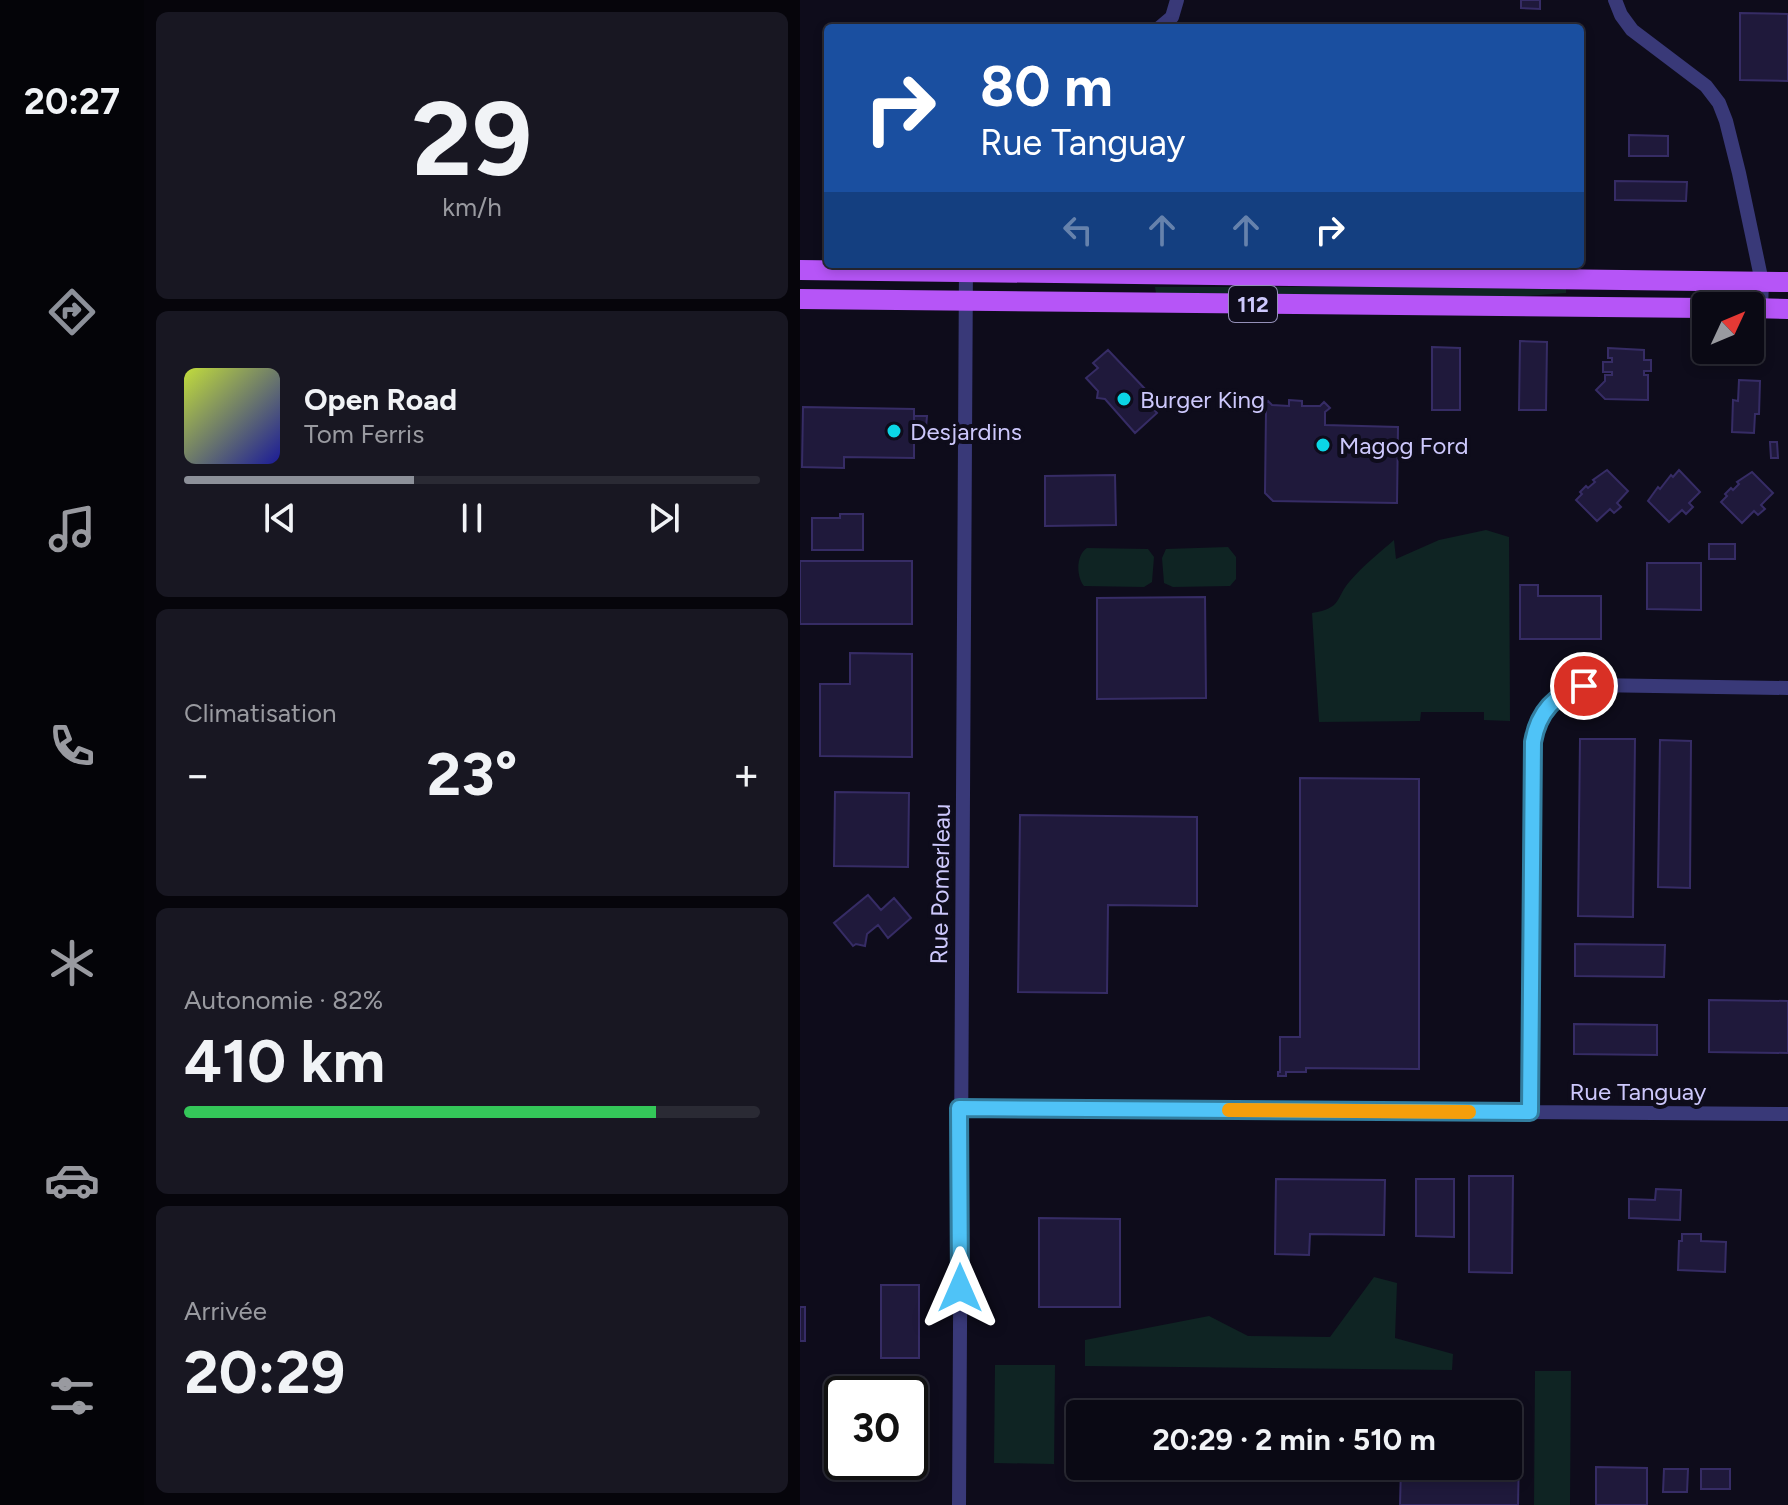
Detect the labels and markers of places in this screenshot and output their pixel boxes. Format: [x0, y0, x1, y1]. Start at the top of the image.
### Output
place label: Burger King [1140, 385, 1265, 414]
marker: Burger King [1115, 390, 1133, 408]
place label: Desjardins [910, 417, 1022, 446]
marker: Desjardins [885, 422, 903, 440]
place label: Magog Ford [1339, 431, 1469, 460]
marker: Magog Ford [1314, 436, 1332, 454]
pin [1550, 652, 1618, 720]

